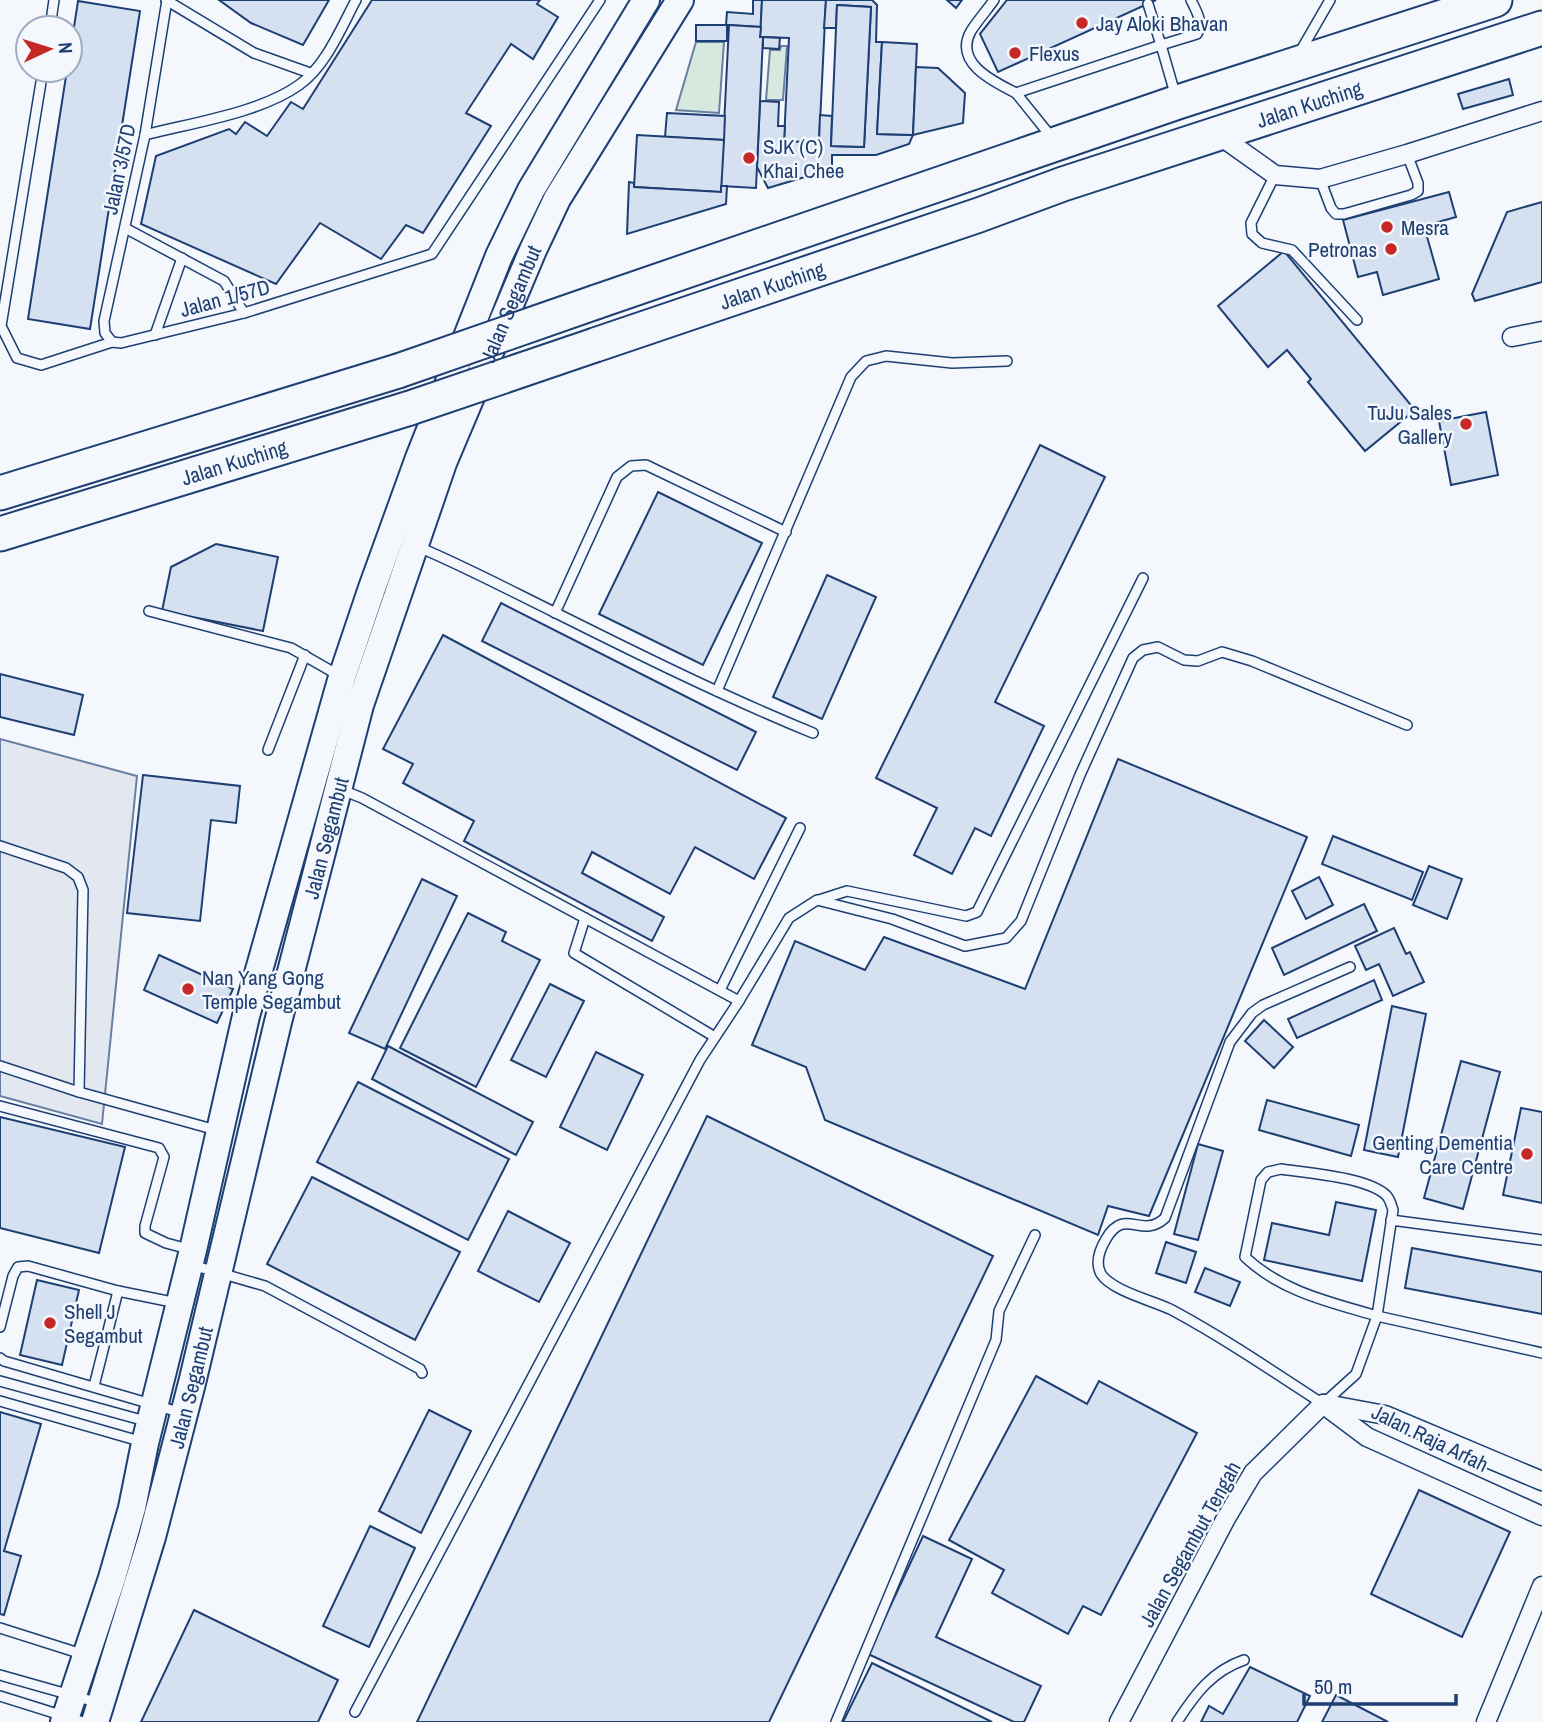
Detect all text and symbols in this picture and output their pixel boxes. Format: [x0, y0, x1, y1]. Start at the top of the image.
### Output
place label: Jay Aloki Bhavan [1096, 9, 1228, 38]
north arrow [14, 14, 84, 84]
marker: Jay Aloki Bhavan [1074, 15, 1090, 31]
place label: Flexus [1029, 39, 1080, 68]
text: N [53, 41, 79, 54]
marker: Flexus [1007, 45, 1023, 61]
street label: Jalan Kuching [1253, 73, 1366, 134]
street label: Jalan 3/57D [95, 121, 143, 217]
place label: SJK (C) Khai Chee [763, 132, 844, 185]
marker: SJK (C) Khai Chee [741, 150, 757, 166]
place label: Mesra [1401, 213, 1449, 242]
marker: Mesra [1379, 219, 1395, 235]
place label: Petronas [1308, 235, 1377, 264]
street label: Jalan Segambut [473, 240, 548, 367]
marker: Petronas [1383, 241, 1399, 257]
street label: Jalan Kuching [716, 254, 829, 316]
street label: Jalan 1/57D [177, 272, 273, 324]
place label: TuJu Sales Gallery [1367, 398, 1452, 451]
marker: TuJu Sales Gallery [1458, 416, 1474, 432]
street label: Jalan Kuching [178, 432, 291, 492]
street label: Jalan Segambut [296, 774, 355, 902]
place label: Nan Yang Gong Temple Segambut [202, 963, 341, 1016]
marker: Nan Yang Gong Temple Segambut [180, 981, 196, 997]
place label: Genting Dementia Care Centre [1372, 1128, 1513, 1181]
marker: Genting Dementia Care Centre [1519, 1146, 1535, 1162]
place label: Shell J Segambut [64, 1297, 143, 1350]
marker: Shell J Segambut [42, 1315, 58, 1331]
street label: Jalan Segambut [161, 1323, 219, 1451]
street label: Jalan Raja Arfah [1367, 1397, 1493, 1479]
street label: Jalan Segambut Tengah [1132, 1456, 1248, 1632]
scale bar [1304, 1662, 1456, 1706]
text: 50 m [1314, 1672, 1352, 1701]

